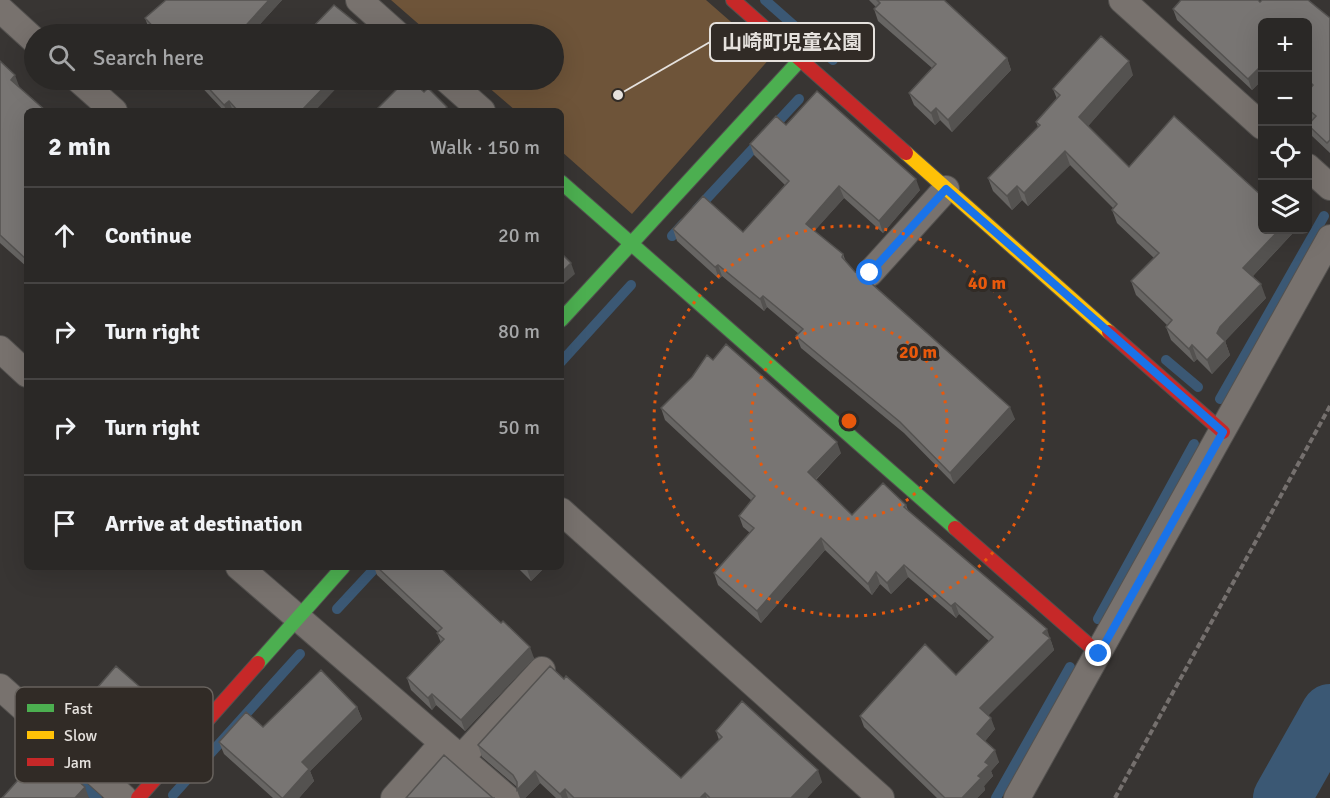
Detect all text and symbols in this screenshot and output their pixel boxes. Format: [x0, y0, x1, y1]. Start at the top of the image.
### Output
map controls [1258, 18, 1312, 234]
button: + [1258, 18, 1312, 72]
callout: 山崎町児童公園 [710, 23, 874, 61]
search box [24, 24, 564, 90]
text: 山崎町児童公園 [722, 30, 862, 55]
icon: search [45, 41, 78, 74]
text: Search here [93, 44, 204, 71]
button: − [1258, 72, 1312, 126]
button: locate [1258, 126, 1312, 180]
text: 2 min [48, 131, 111, 163]
text: Walk · 150 m [430, 135, 540, 160]
button: layers [1258, 180, 1312, 234]
icon: ahead [48, 219, 81, 252]
text: Continue [105, 222, 192, 249]
text: 20 m [498, 223, 540, 248]
route start [856, 259, 882, 285]
text: 40 m [968, 272, 1006, 294]
icon: right [48, 315, 81, 348]
text: Turn right [105, 318, 200, 345]
text: 80 m [498, 319, 540, 344]
text: 20 m [899, 341, 937, 363]
icon: right [48, 411, 81, 444]
centre of rings [839, 411, 859, 431]
text: Turn right [105, 414, 200, 441]
text: 50 m [498, 415, 540, 440]
icon: arrive [48, 507, 81, 540]
text: Arrive at destination [105, 510, 302, 537]
route end [1085, 640, 1111, 666]
legend [15, 687, 213, 783]
text: Fast [64, 699, 93, 719]
text: Slow [64, 726, 98, 746]
text: Jam [64, 753, 92, 773]

